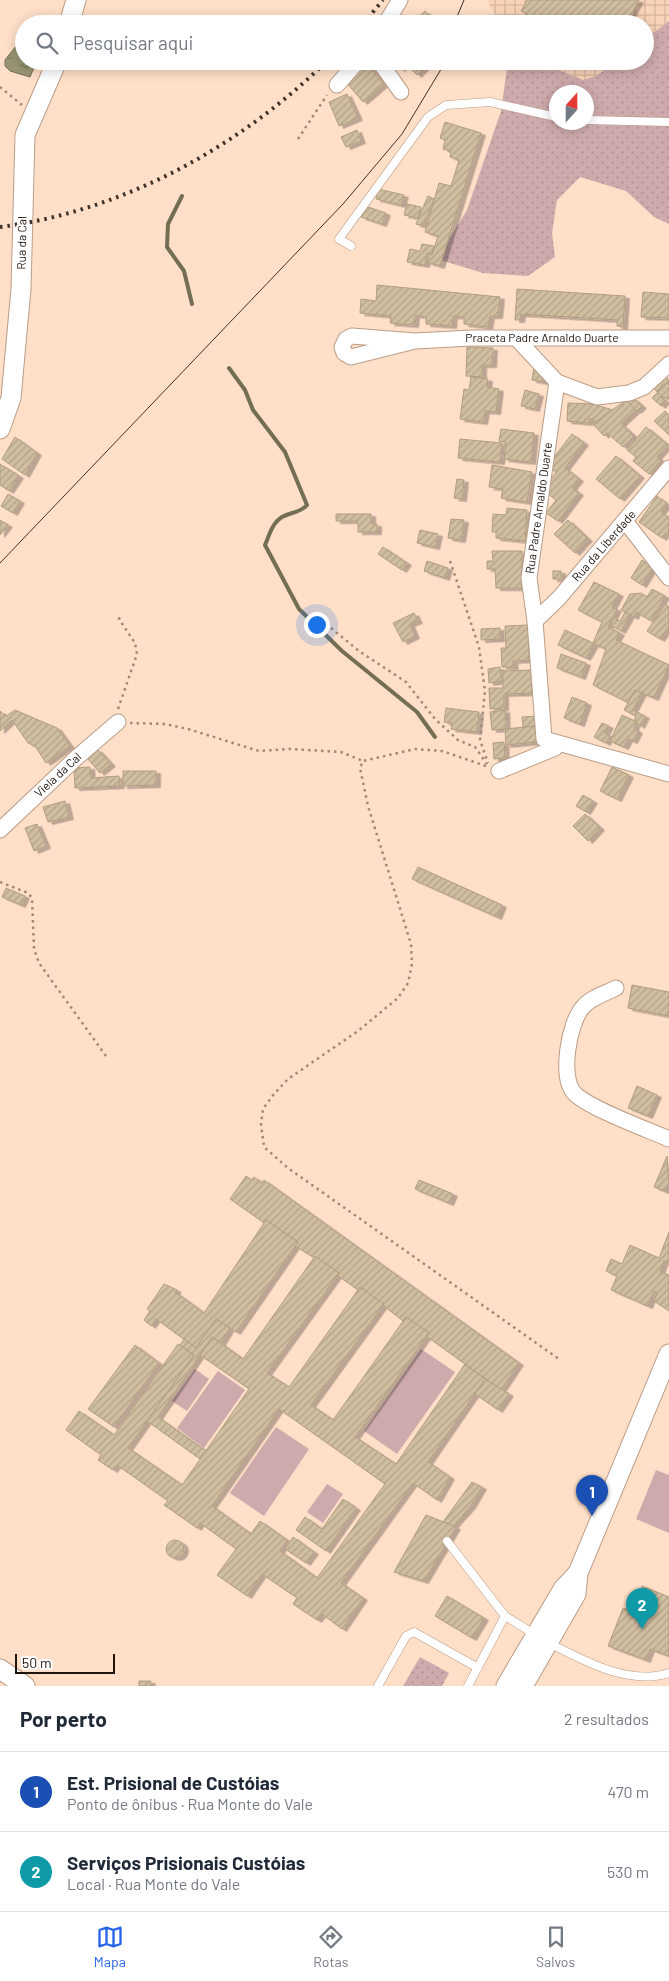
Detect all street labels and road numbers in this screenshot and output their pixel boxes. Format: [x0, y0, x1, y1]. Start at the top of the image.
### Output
street label: Rua da Cal [14, 216, 28, 270]
street label: Praceta Padre Arnaldo Duarte [465, 330, 619, 344]
street label: Rua Padre Arnaldo Duarte [522, 441, 554, 574]
street label: Rua da Liberdade [568, 507, 638, 584]
street label: Viela da Cal [31, 749, 84, 800]

